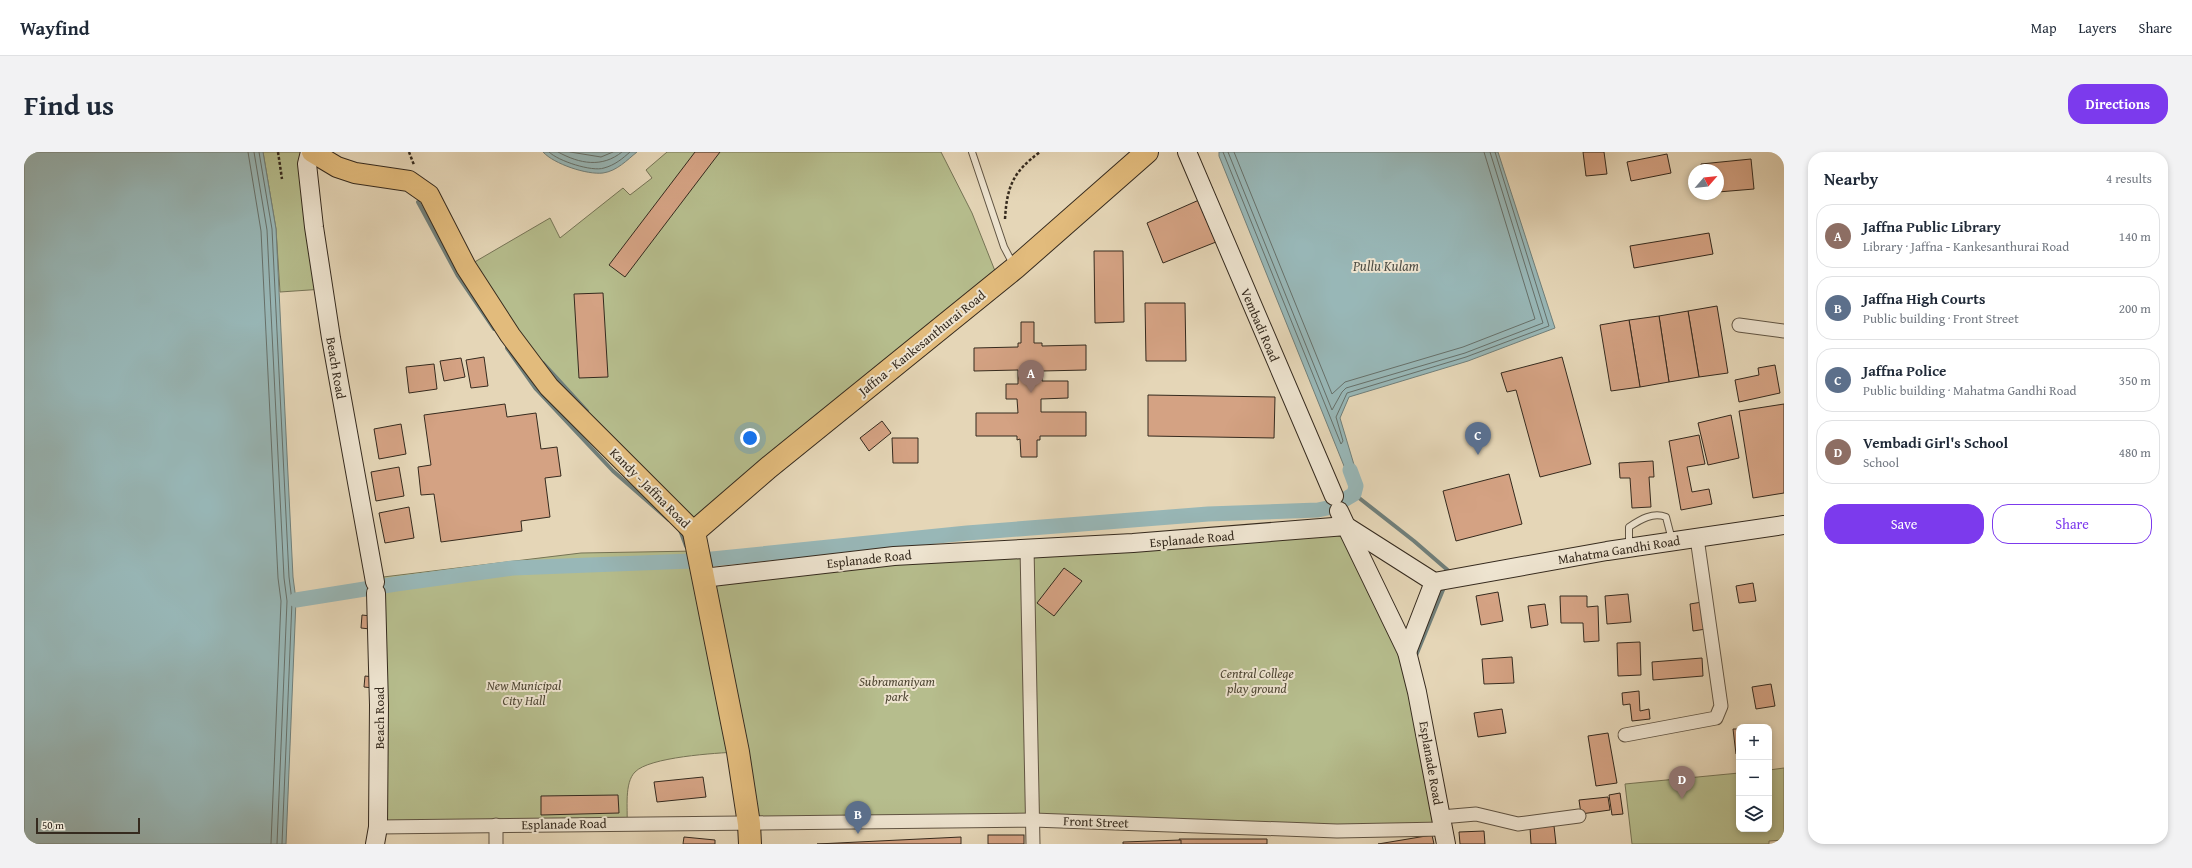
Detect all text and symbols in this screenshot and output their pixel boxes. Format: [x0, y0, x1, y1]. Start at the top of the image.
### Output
text: Wayfind [20, 14, 90, 42]
text: Map [2031, 18, 2057, 38]
text: Layers [2079, 18, 2117, 38]
text: Share [2139, 18, 2172, 38]
text: Find us [24, 84, 114, 125]
button: Directions [2068, 84, 2168, 124]
north arrow [1688, 164, 1724, 200]
text: Nearby [1824, 166, 1878, 191]
text: 4 results [2106, 169, 2152, 188]
text: Jaffna Public Library [1863, 216, 2001, 237]
text: A [1834, 227, 1842, 246]
text: 140 m [2119, 227, 2151, 246]
text: Library · Jaffna - Kankesanthurai Road [1863, 237, 2069, 256]
water label: Pullu Kulam [1352, 256, 1419, 276]
street label: Vembadi Road [1236, 285, 1284, 365]
street label: Jaffna - Kankesanthurai Road [853, 286, 990, 401]
text: Jaffna High Courts [1863, 288, 1985, 309]
text: B [1834, 299, 1842, 318]
text: 200 m [2119, 299, 2151, 318]
text: Public building · Front Street [1863, 309, 2019, 328]
street label: Beach Road [321, 336, 351, 401]
pin: A [1018, 360, 1044, 393]
text: Jaffna Police [1863, 360, 1946, 381]
text: C [1834, 371, 1842, 390]
text: 350 m [2119, 371, 2151, 390]
text: Public building · Mahatma Gandhi Road [1863, 381, 2077, 400]
pin: C [1465, 422, 1491, 455]
your location [740, 428, 760, 448]
text: Vembadi Girl's School [1863, 432, 2008, 453]
text: D [1834, 443, 1842, 462]
text: 480 m [2119, 443, 2151, 462]
street label: Kandy - Jaffna Road [606, 444, 695, 533]
text: School [1863, 453, 1899, 472]
button: Save [1824, 504, 1984, 544]
button: Share [1992, 504, 2152, 544]
street label: Esplanade Road [1149, 526, 1235, 552]
street label: Mahatma Gandhi Road [1557, 531, 1682, 569]
street label: Esplanade Road [826, 545, 912, 573]
park label: Central College play ground [1220, 664, 1294, 698]
park label: Subramaniyam park [859, 672, 935, 706]
park label: New Municipal City Hall [487, 676, 561, 710]
street label: Beach Road [370, 687, 389, 749]
street label: Esplanade Road [1414, 719, 1448, 807]
map controls [1736, 724, 1772, 832]
button: + [1736, 724, 1772, 760]
button: − [1736, 760, 1772, 796]
pin: D [1669, 766, 1695, 799]
button: layers [1736, 796, 1772, 832]
pin: B [845, 801, 871, 834]
street label: Front Street [1063, 811, 1130, 833]
street label: Esplanade Road [521, 814, 607, 834]
scale bar [36, 816, 140, 835]
text: 50 m [42, 817, 64, 833]

